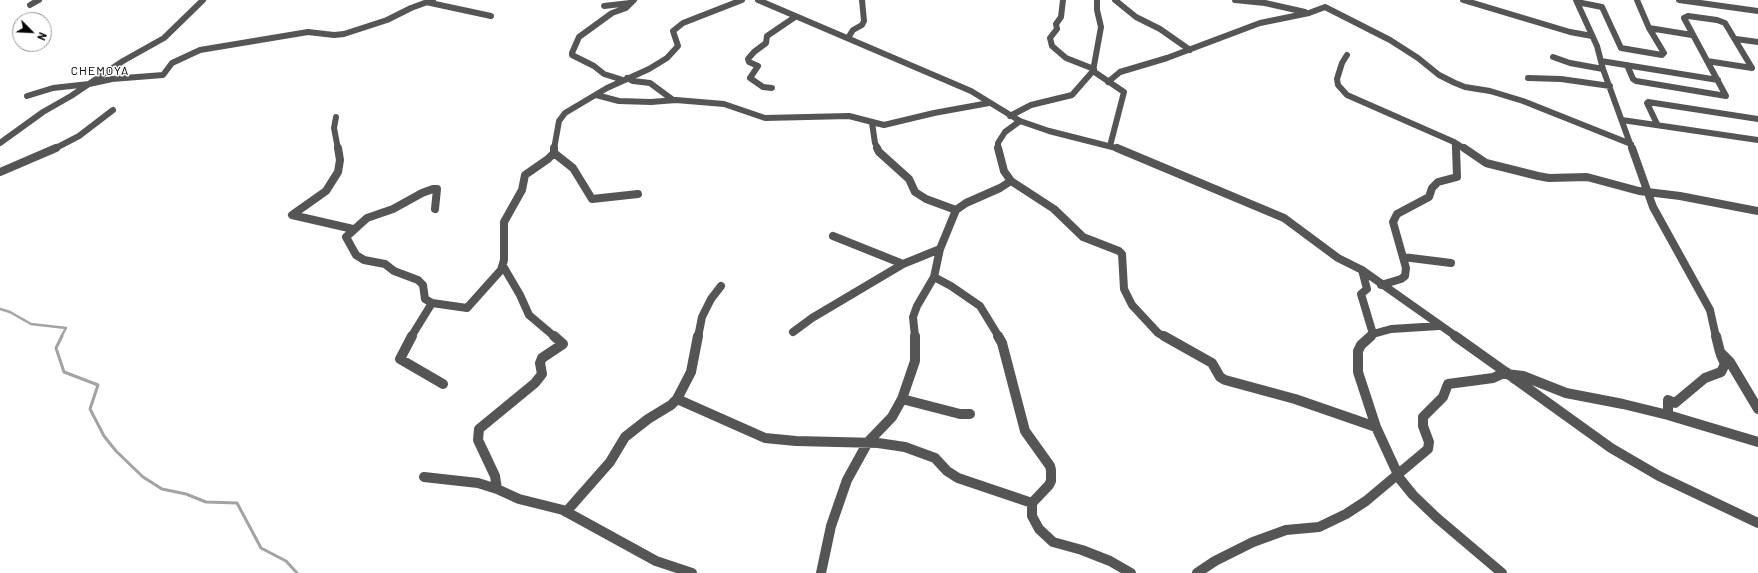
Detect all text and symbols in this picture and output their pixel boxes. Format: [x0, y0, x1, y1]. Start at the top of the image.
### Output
north arrow [12, 12, 52, 52]
text: N [35, 31, 50, 43]
district label: CHEMOYA [71, 64, 129, 78]

